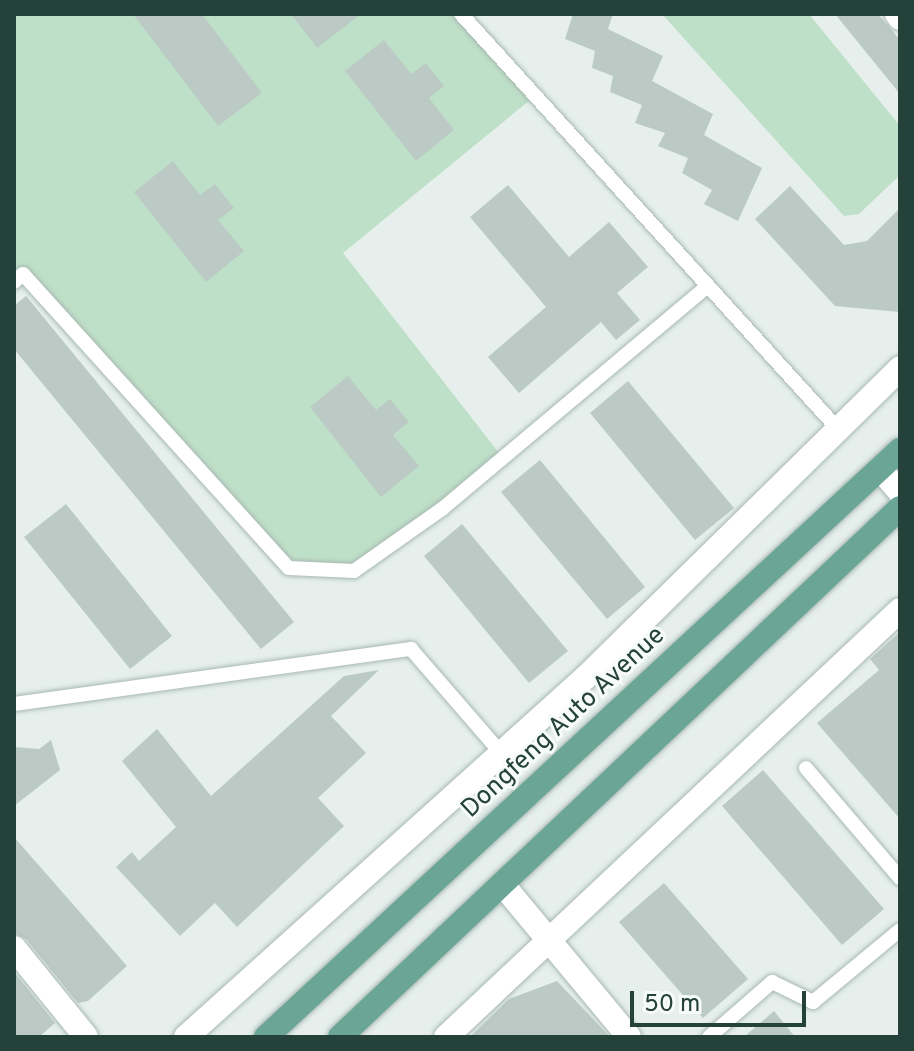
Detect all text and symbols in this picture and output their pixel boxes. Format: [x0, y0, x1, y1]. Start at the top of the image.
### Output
street label: Dongfeng Auto Avenue [455, 620, 673, 826]
scale bar [634, 975, 810, 1025]
text: 50 m [644, 990, 700, 1020]

